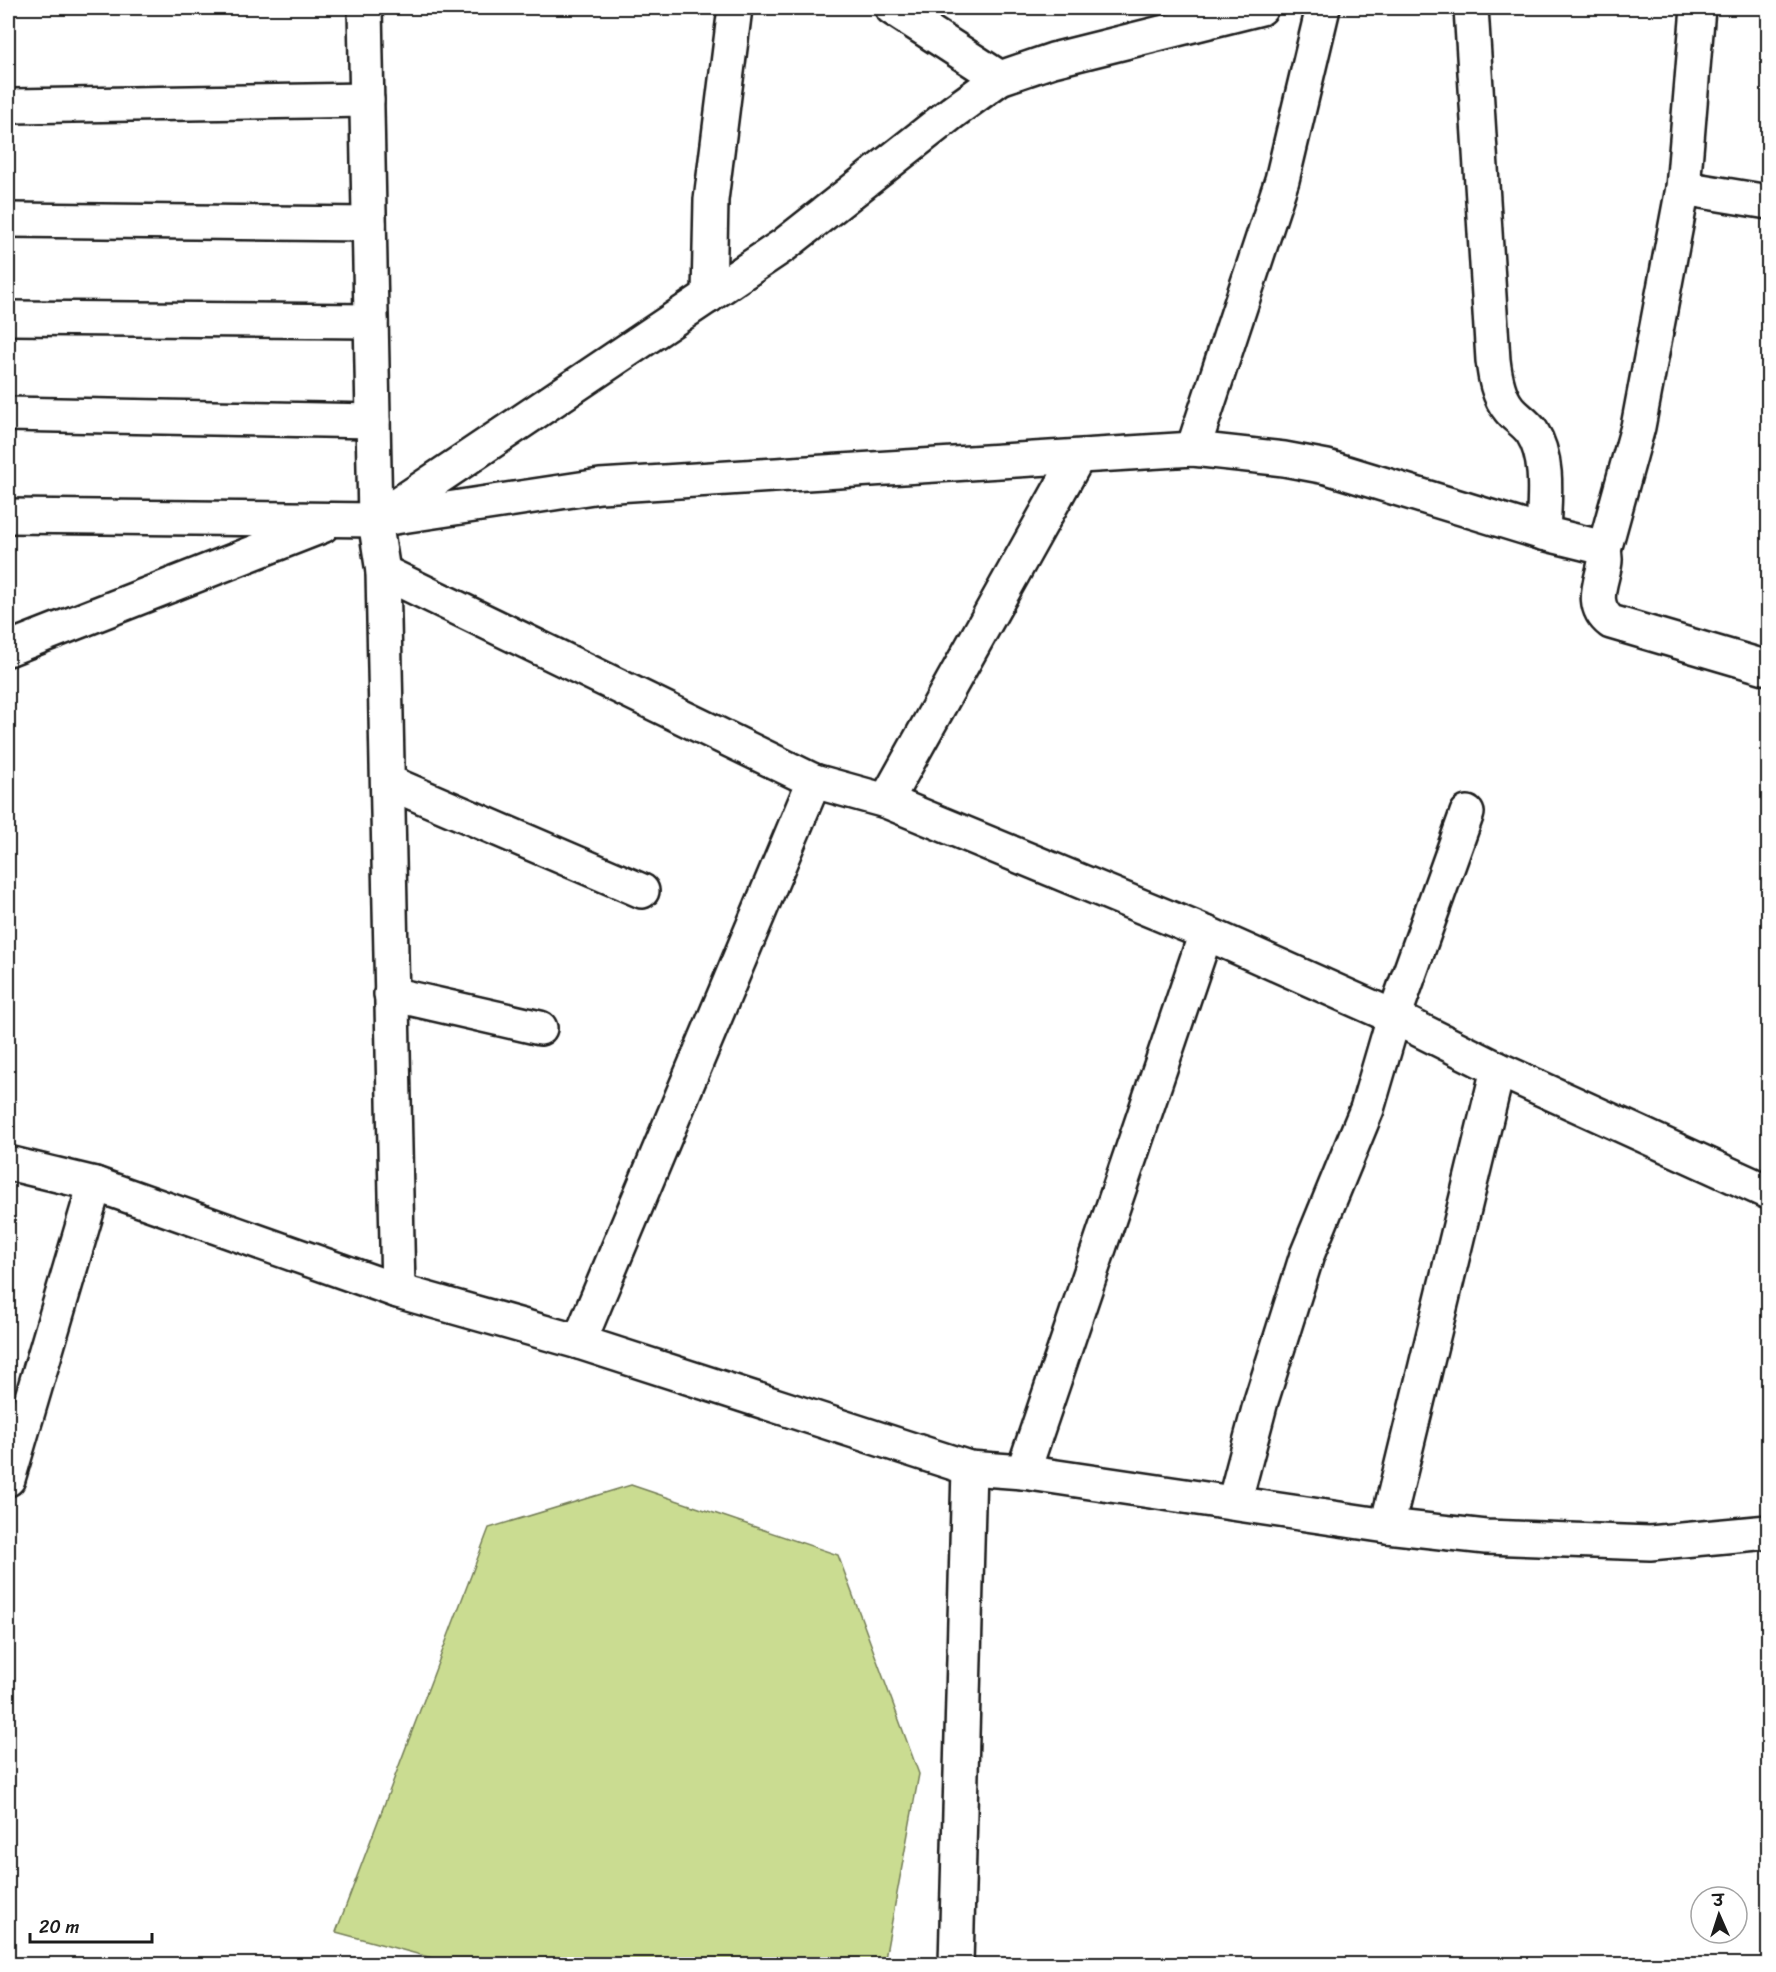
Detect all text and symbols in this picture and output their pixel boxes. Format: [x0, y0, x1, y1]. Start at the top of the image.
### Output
north arrow [1689, 1885, 1749, 1945]
text: उ [1710, 1886, 1726, 1915]
scale bar [30, 1906, 152, 1944]
text: 20 m [39, 1911, 79, 1943]

